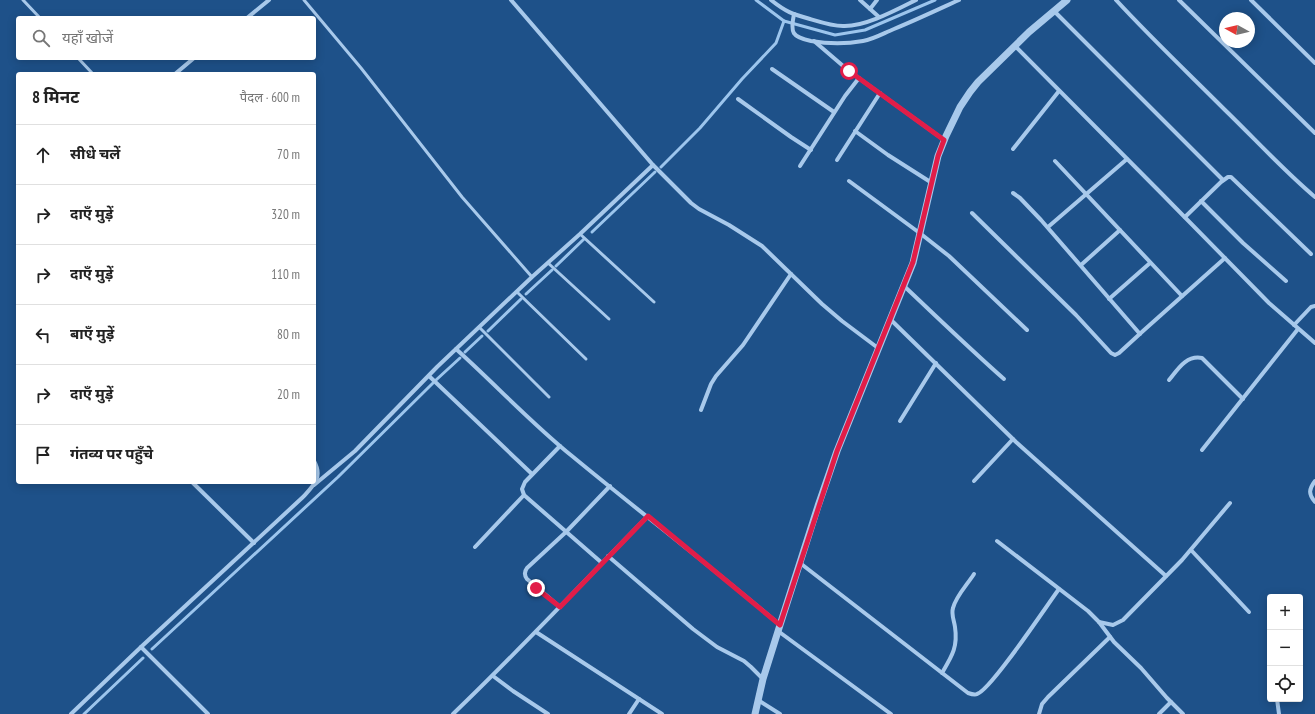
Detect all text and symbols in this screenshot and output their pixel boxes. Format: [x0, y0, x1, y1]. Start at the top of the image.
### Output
north arrow [1219, 12, 1255, 48]
search box [16, 16, 316, 60]
icon: search [30, 27, 52, 49]
text: यहाँ खोजें [62, 28, 113, 47]
route start [840, 62, 858, 80]
text: 8 मिनट [32, 86, 79, 108]
text: पैदल · 600 m [240, 89, 300, 106]
icon: ahead [32, 144, 54, 166]
text: सीधे चलें [70, 144, 120, 163]
text: 70 m [277, 146, 300, 163]
icon: right [32, 204, 54, 226]
text: दाएँ मुड़ें [70, 204, 113, 223]
text: 320 m [271, 206, 300, 223]
icon: right [32, 264, 54, 286]
text: दाएँ मुड़ें [70, 264, 113, 283]
text: 110 m [271, 266, 300, 283]
icon: left [32, 324, 54, 346]
text: बाएँ मुड़ें [70, 324, 114, 343]
text: 80 m [277, 326, 300, 343]
icon: right [32, 384, 54, 406]
text: दाएँ मुड़ें [70, 384, 113, 403]
text: 20 m [277, 386, 300, 403]
icon: arrive [32, 444, 54, 466]
text: गंतव्य पर पहुँचे [70, 444, 153, 463]
route end [527, 579, 545, 597]
map controls [1267, 594, 1303, 702]
button: + [1267, 594, 1303, 630]
button: − [1267, 630, 1303, 666]
button: locate [1267, 666, 1303, 702]

